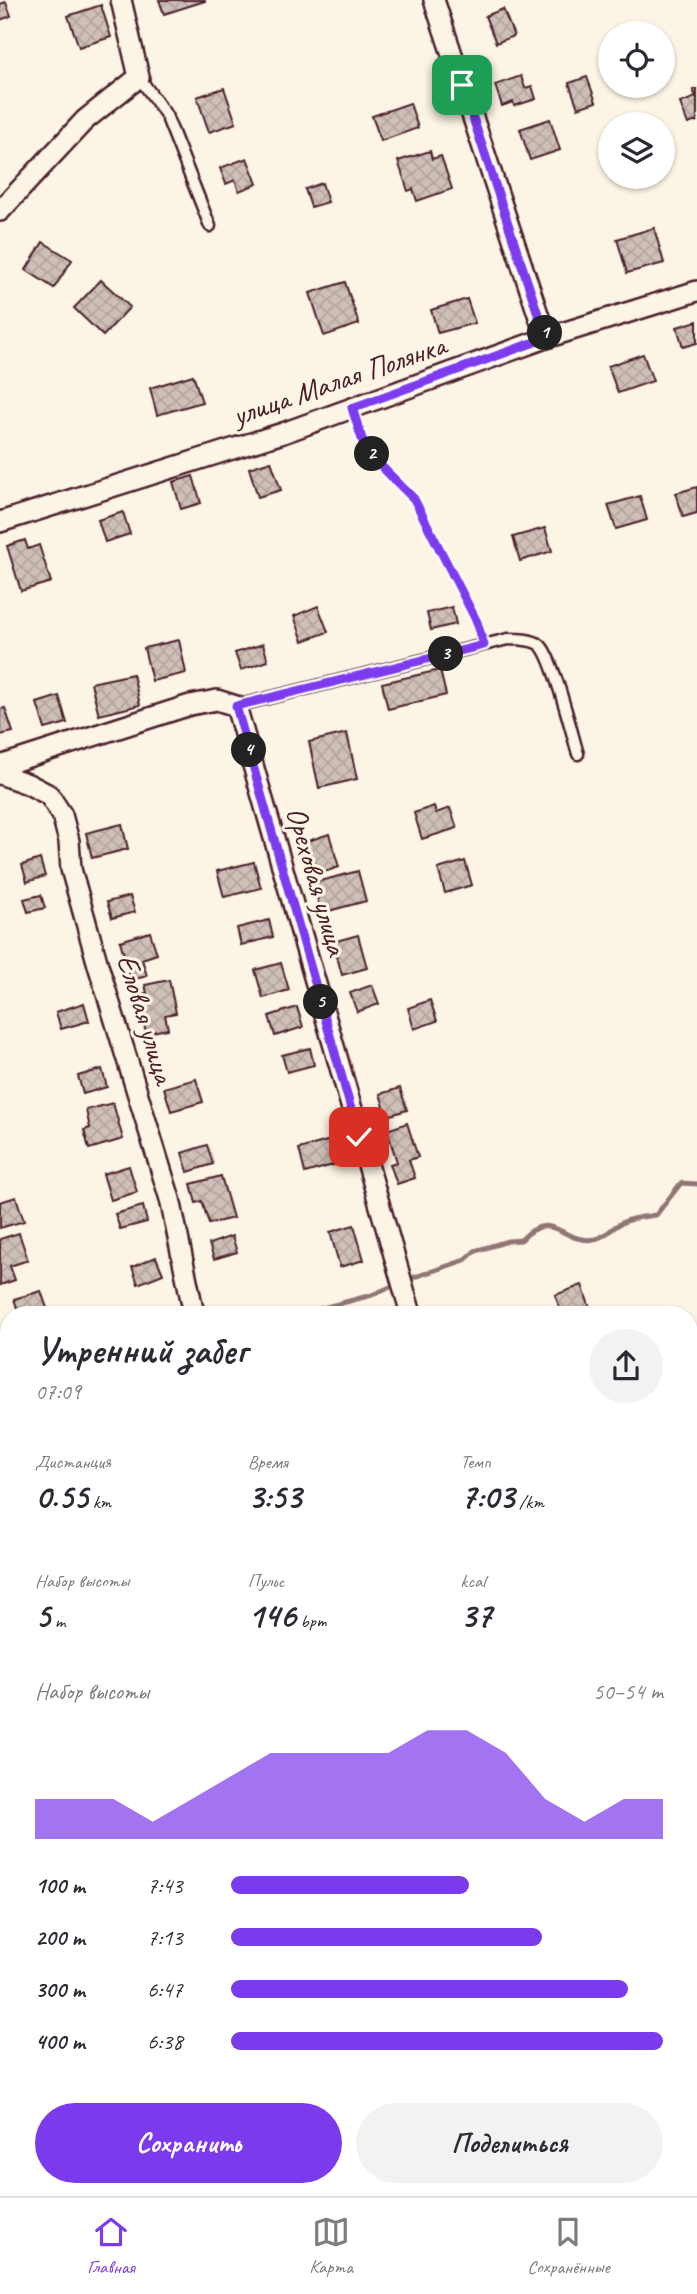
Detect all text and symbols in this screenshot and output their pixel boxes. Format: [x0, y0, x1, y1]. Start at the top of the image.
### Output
map controls [598, 21, 675, 189]
button: locate [598, 21, 675, 98]
pin [432, 55, 492, 115]
icon: arrive [443, 66, 481, 104]
button: layers [598, 112, 675, 189]
pin: 1 [528, 316, 562, 350]
text: 1 [540, 320, 549, 344]
street label: улица Малая Полянка [225, 325, 453, 435]
pin: 2 [354, 436, 390, 472]
text: 2 [367, 441, 376, 465]
pin: 3 [428, 636, 464, 672]
text: 3 [441, 641, 450, 665]
pin: 4 [232, 732, 266, 768]
text: 4 [244, 737, 253, 761]
street label: Ореховая улица [278, 802, 357, 961]
street label: Еловая улица [108, 950, 184, 1091]
pin: 5 [304, 984, 338, 1020]
text: 5 [316, 989, 325, 1013]
pin [329, 1107, 389, 1167]
icon: check [340, 1118, 378, 1156]
text: Утренний забег [35, 1327, 247, 1374]
button: share [589, 1329, 663, 1403]
text: 07:09 [35, 1377, 81, 1406]
text: Дистанция [35, 1450, 111, 1474]
text: Время [248, 1450, 288, 1474]
text: Темп [460, 1450, 491, 1474]
text: 0.55 [35, 1474, 88, 1519]
text: 3:53 [248, 1474, 301, 1519]
text: 7:03 [460, 1474, 514, 1519]
text: km [88, 1490, 111, 1514]
text: /km [514, 1490, 544, 1514]
text: Набор высоты [35, 1569, 129, 1593]
text: Пульс [248, 1569, 284, 1593]
text: kcal [460, 1569, 485, 1593]
text: 5 [35, 1593, 50, 1638]
text: 146 [248, 1593, 296, 1638]
text: 37 [460, 1593, 492, 1638]
text: m [50, 1609, 65, 1633]
text: bpm [296, 1609, 326, 1633]
text: Набор высоты [35, 1677, 149, 1706]
text: 50–54 m [593, 1677, 663, 1706]
text: 100 m [35, 1871, 85, 1900]
text: 7:43 [147, 1871, 183, 1900]
text: 200 m [35, 1923, 85, 1952]
text: 7:13 [147, 1923, 183, 1952]
text: 300 m [35, 1975, 85, 2004]
text: 6:47 [147, 1975, 183, 2004]
text: 400 m [35, 2027, 85, 2056]
text: 6:38 [147, 2027, 183, 2056]
button: Сохранить [35, 2103, 342, 2183]
button: Поделиться [356, 2103, 663, 2183]
tab: Главная [87, 2213, 135, 2279]
tab: Карта [309, 2213, 353, 2279]
tab: Сохранённые [527, 2213, 610, 2279]

